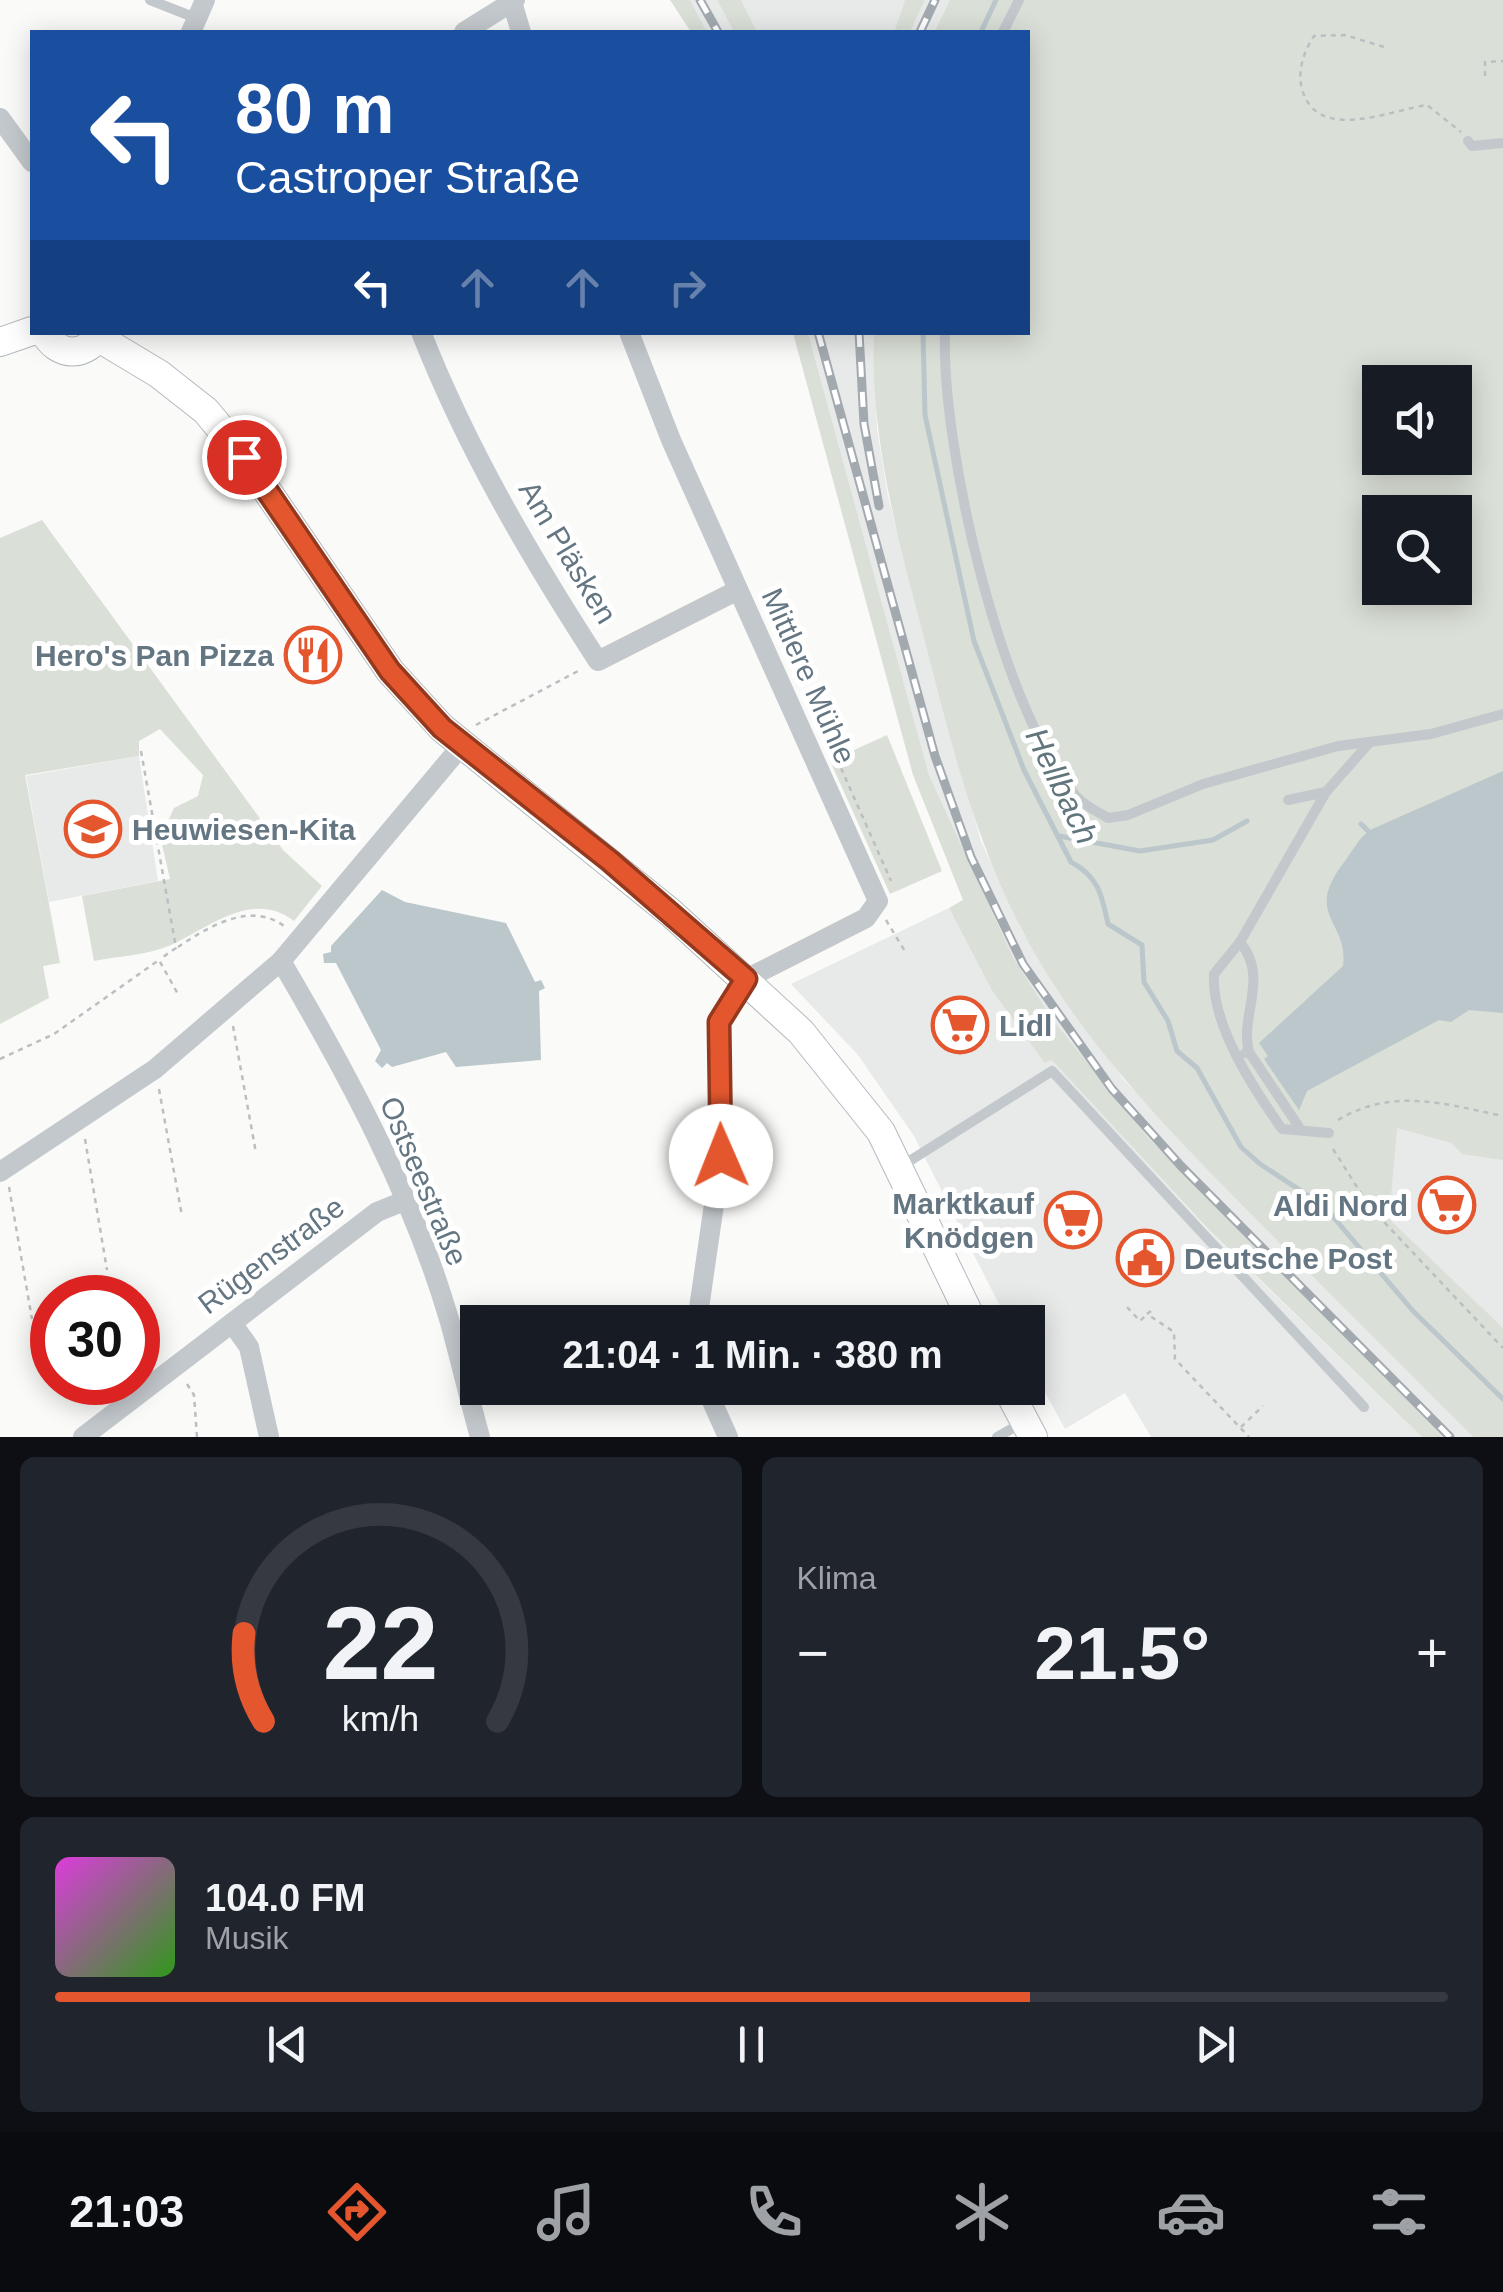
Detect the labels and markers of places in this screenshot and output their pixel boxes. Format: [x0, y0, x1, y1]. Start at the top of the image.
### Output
pin [202, 415, 287, 500]
restaurant icon: Hero's Pan Pizza [283, 625, 343, 685]
place label: Hero's Pan Pizza [35, 639, 274, 672]
school or university icon: Heuwiesen-Kita [63, 799, 123, 859]
place label: Heuwiesen-Kita [132, 813, 356, 846]
supermarket icon: Lidl [930, 995, 990, 1055]
place label: Lidl [999, 1009, 1052, 1042]
supermarket icon: Aldi Nord [1417, 1175, 1477, 1235]
place label: Marktkauf Knödgen [892, 1187, 1035, 1254]
place label: Aldi Nord [1273, 1189, 1408, 1222]
supermarket icon: Marktkauf Knödgen [1043, 1190, 1103, 1250]
public building icon: Deutsche Post [1115, 1228, 1175, 1288]
place label: Deutsche Post [1184, 1242, 1392, 1275]

